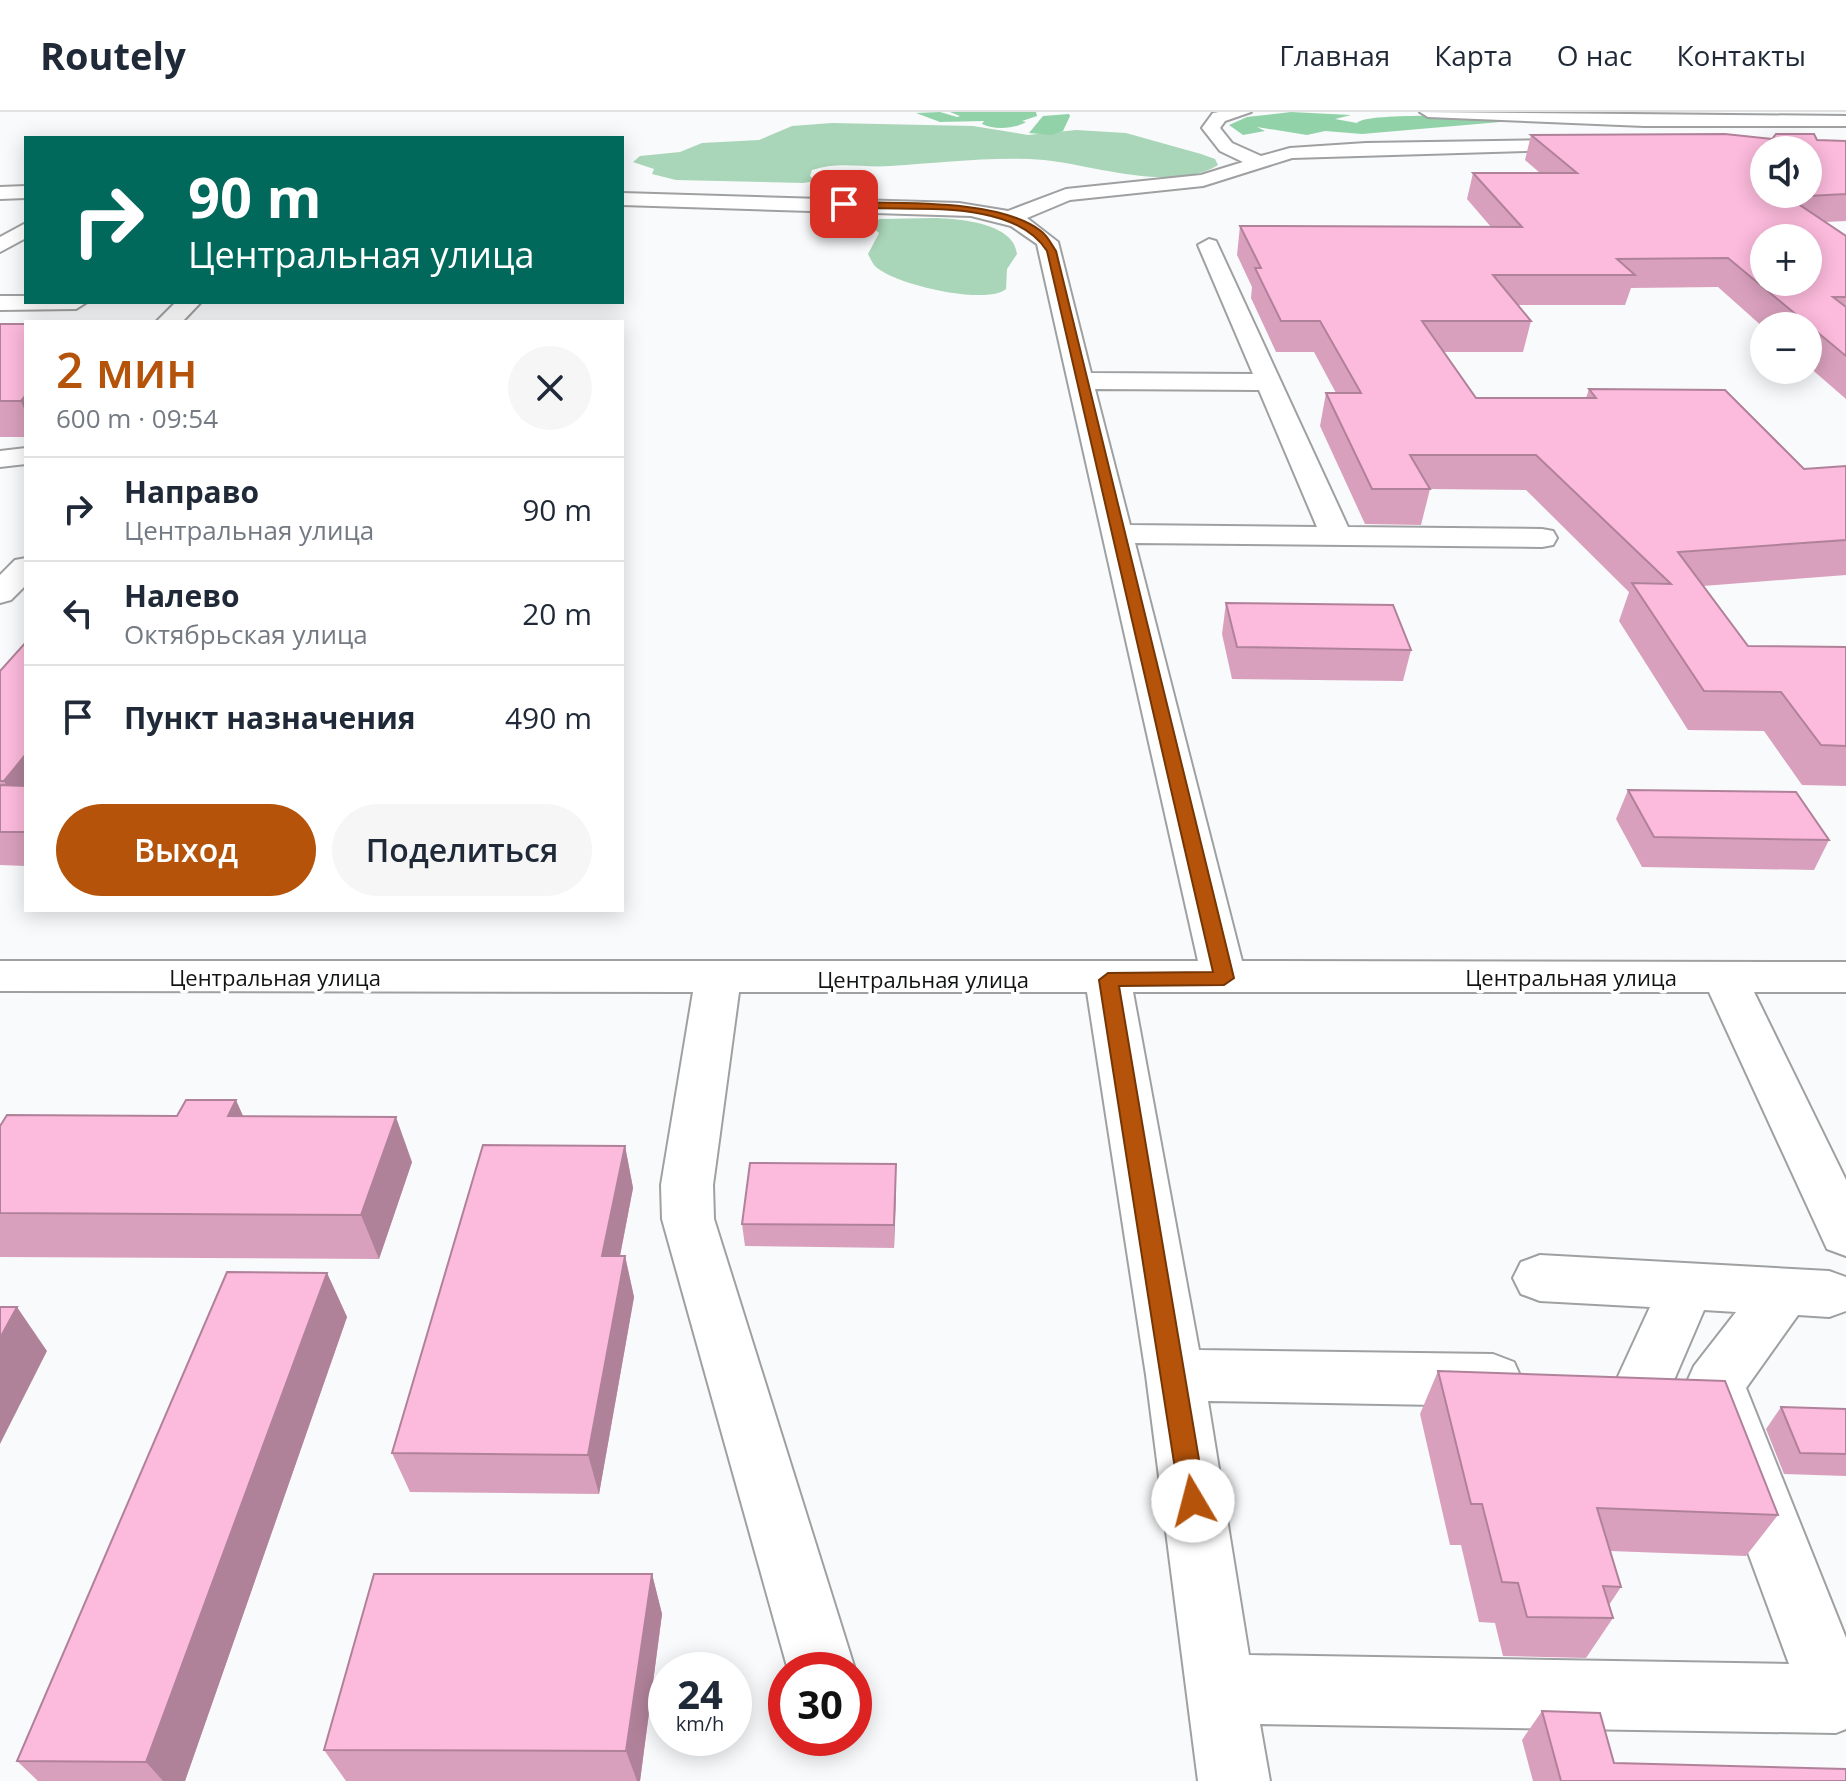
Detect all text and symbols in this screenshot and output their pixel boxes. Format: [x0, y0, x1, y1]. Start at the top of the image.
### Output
text: Routely [40, 29, 186, 81]
text: Главная [1279, 36, 1390, 74]
text: Карта [1434, 36, 1513, 74]
text: О нас [1557, 36, 1632, 74]
text: Контакты [1676, 36, 1806, 74]
map controls [1750, 136, 1822, 384]
button: sound [1750, 136, 1822, 208]
text: 90 m [188, 158, 322, 234]
icon: right [56, 168, 160, 272]
pin [810, 170, 878, 238]
icon: arrive [822, 182, 866, 226]
button: + [1750, 224, 1822, 296]
text: Центральная улица [188, 230, 534, 279]
button: − [1750, 312, 1822, 384]
text: 2 мин [56, 337, 197, 402]
button: close [508, 346, 592, 430]
text: 600 m · 09:54 [56, 400, 218, 436]
text: Направо [124, 471, 259, 512]
icon: right [56, 487, 100, 531]
text: 90 m [522, 489, 592, 530]
text: Центральная улица [124, 512, 374, 548]
text: Налево [124, 575, 240, 616]
icon: left [56, 591, 100, 635]
text: 20 m [522, 593, 592, 634]
text: Октябрьская улица [124, 616, 368, 652]
icon: arrive [56, 695, 100, 739]
text: Пункт назначения [124, 697, 416, 738]
text: 490 m [505, 697, 592, 738]
button: Выход [56, 804, 316, 896]
button: Поделиться [332, 804, 592, 896]
street label: Центральная улица [169, 962, 381, 992]
street label: Центральная улица [1465, 962, 1677, 992]
street label: Центральная улица [817, 964, 1029, 994]
position arrow [1151, 1459, 1235, 1543]
speed limit sign: 30 [768, 1652, 872, 1756]
text: 24 [677, 1666, 723, 1721]
text: km/h [676, 1710, 724, 1737]

